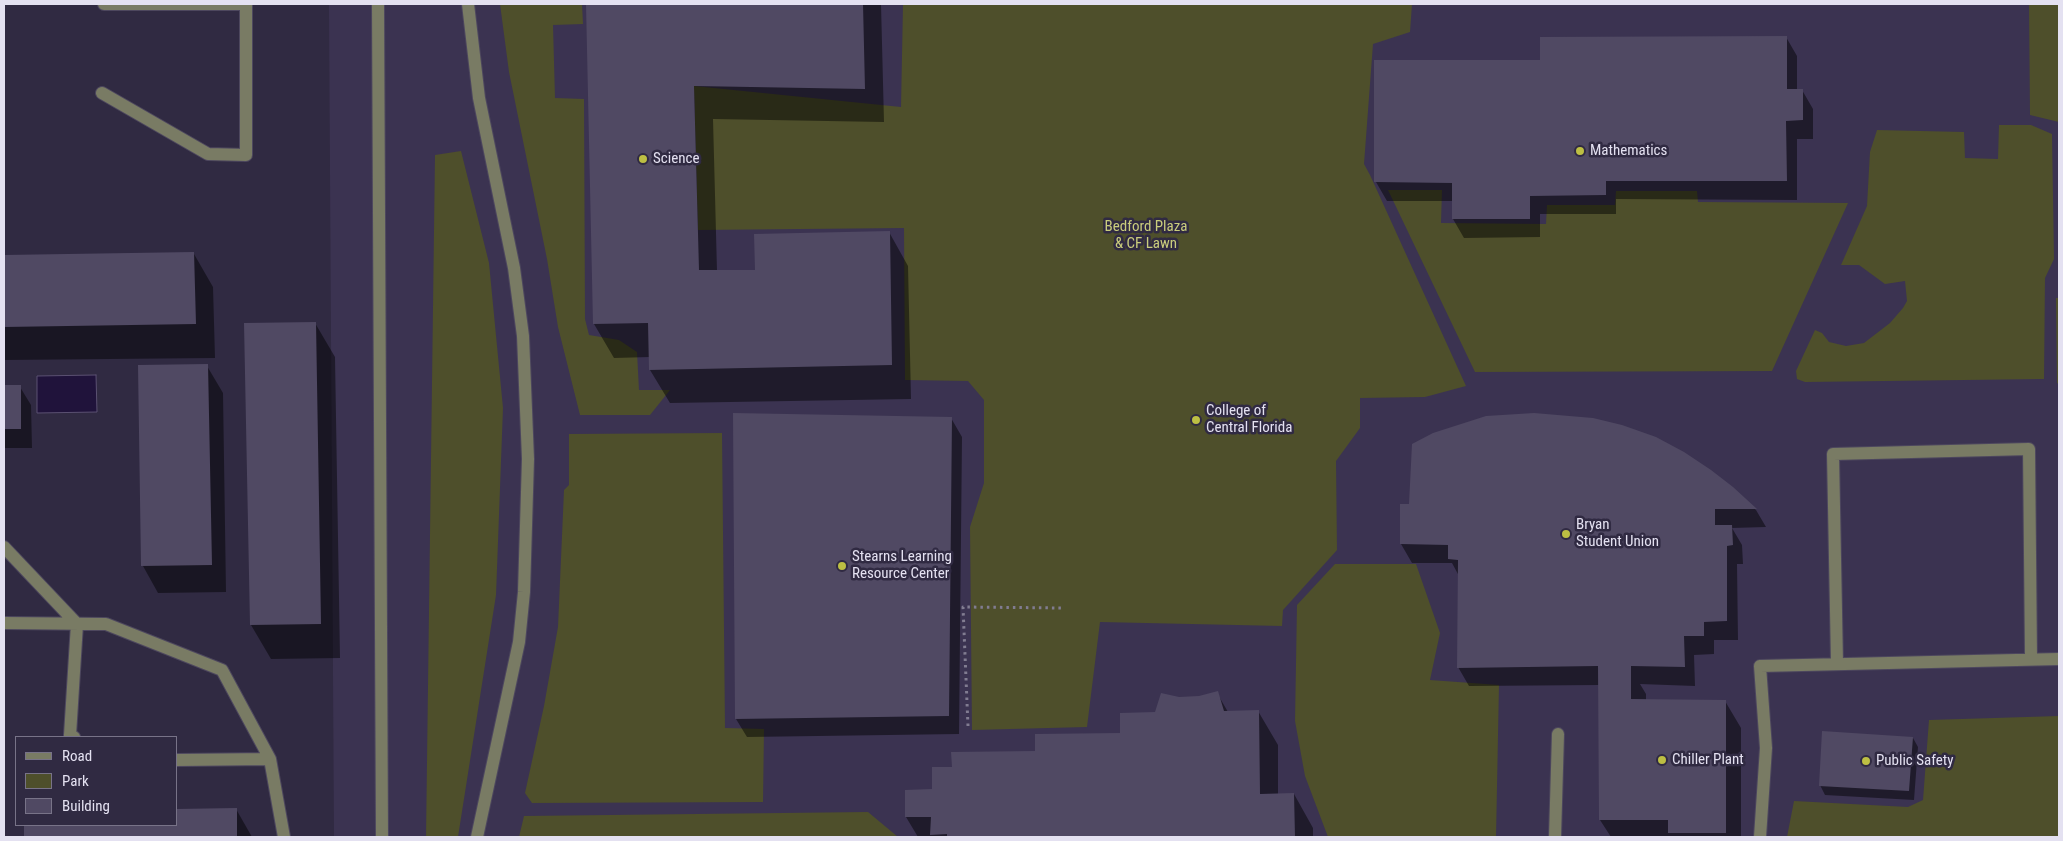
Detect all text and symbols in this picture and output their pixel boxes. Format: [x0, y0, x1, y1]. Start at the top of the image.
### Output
place label: Mathematics [1590, 142, 1667, 160]
marker: Mathematics [1574, 145, 1586, 157]
place label: Science [653, 150, 699, 168]
marker: Science [637, 153, 649, 165]
park label: Bedford Plaza & CF Lawn [1105, 218, 1187, 253]
place label: College of Central Florida [1206, 402, 1292, 437]
marker: College of Central Florida [1190, 414, 1202, 426]
place label: Bryan Student Union [1576, 516, 1659, 551]
marker: Bryan Student Union [1560, 528, 1572, 540]
place label: Stearns Learning Resource Center [852, 548, 952, 583]
marker: Stearns Learning Resource Center [836, 560, 848, 572]
legend [15, 736, 178, 826]
text: Road [62, 747, 92, 765]
place label: Chiller Plant [1672, 751, 1744, 769]
place label: Public Safety [1876, 752, 1953, 770]
marker: Chiller Plant [1656, 754, 1668, 766]
marker: Public Safety [1860, 755, 1872, 767]
text: Park [62, 772, 89, 790]
text: Building [62, 797, 110, 815]

